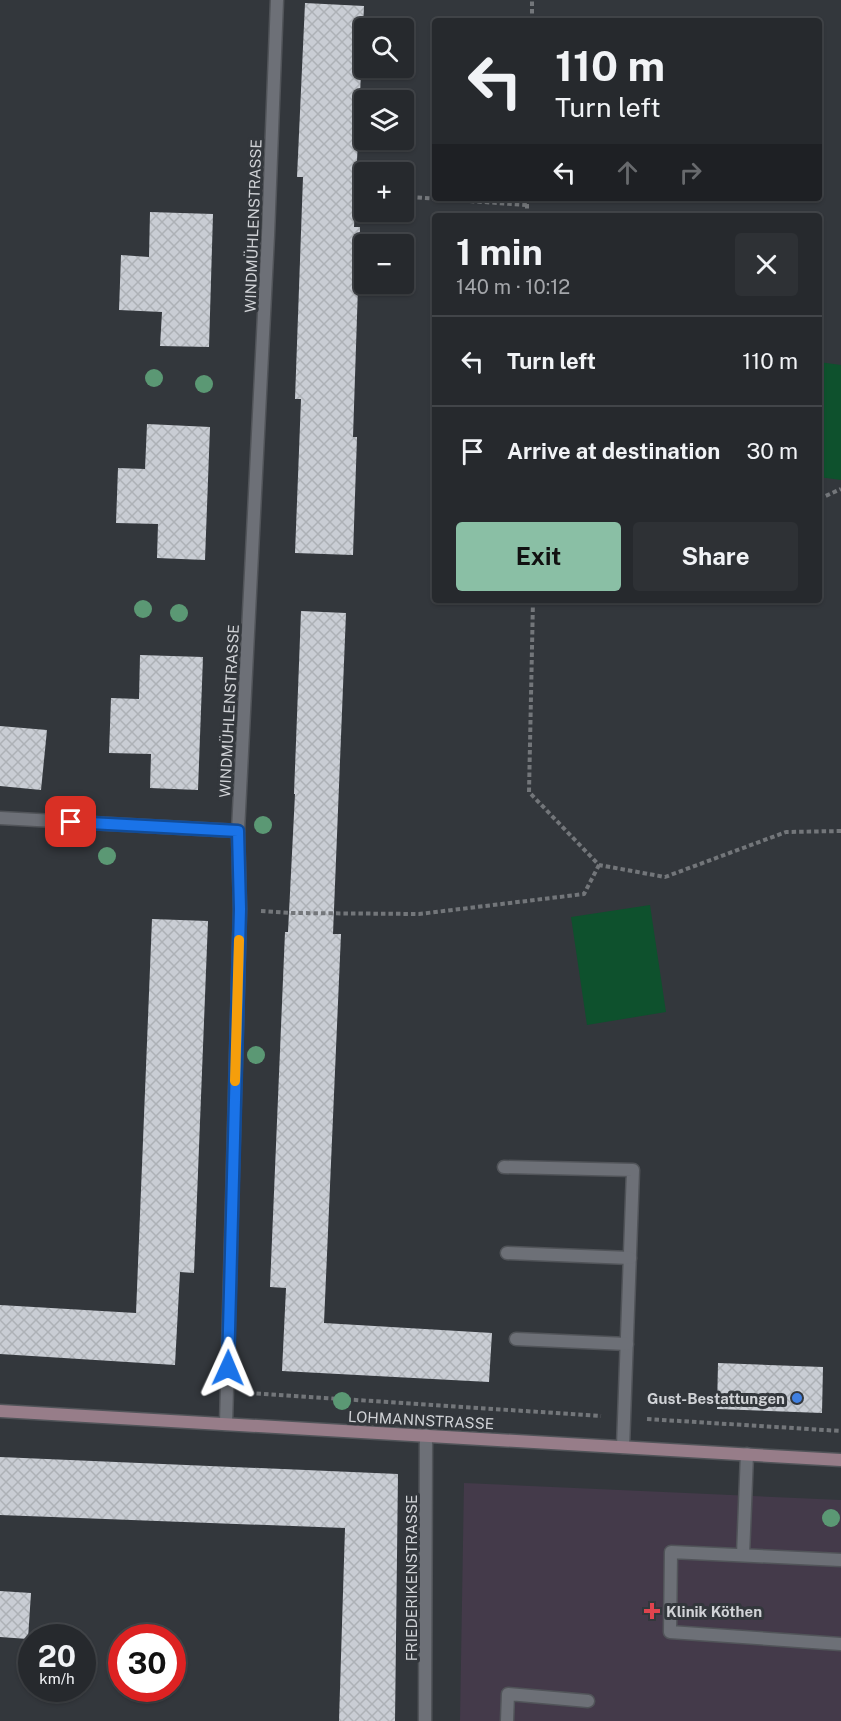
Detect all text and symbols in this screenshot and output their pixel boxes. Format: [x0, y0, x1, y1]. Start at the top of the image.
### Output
map controls [354, 18, 414, 294]
button: search [354, 18, 414, 78]
text: 110 m [555, 41, 665, 90]
icon: left [456, 42, 534, 120]
button: layers [354, 90, 414, 150]
text: Turn left [555, 91, 661, 123]
street label: WINDMÜHLENSTRASSE [240, 139, 265, 313]
icon: left [548, 156, 581, 189]
icon: ahead [611, 156, 644, 189]
icon: right [674, 156, 707, 189]
button: + [354, 162, 414, 222]
text: 1 min [456, 231, 543, 273]
button: close [735, 233, 798, 296]
button: − [354, 234, 414, 294]
text: 140 m · 10:12 [456, 275, 570, 299]
icon: left [456, 345, 489, 378]
text: Turn left [507, 348, 596, 374]
text: 110 m [742, 348, 798, 374]
icon: arrive [456, 435, 489, 468]
text: Arrive at destination [507, 438, 720, 464]
text: 30 m [746, 438, 798, 464]
button: Exit [456, 522, 621, 591]
button: Share [633, 522, 798, 591]
street label: WINDMÜHLENSTRASSE [215, 624, 242, 798]
pin [45, 796, 96, 847]
icon: arrive [54, 805, 87, 838]
position arrow [196, 1336, 260, 1400]
place label: Gust-Bestattungen [647, 1390, 785, 1407]
marker: Gust-Bestattungen [790, 1391, 804, 1405]
street label: LOHMANNSTRASSE [348, 1408, 494, 1432]
street label: FRIEDERIKENSTRASSE [403, 1495, 420, 1661]
marker: Klinik Köthen [643, 1602, 661, 1620]
place label: Klinik Köthen [666, 1603, 762, 1620]
speed limit sign: 30 [108, 1624, 186, 1702]
text: 20 [38, 1638, 76, 1674]
text: km/h [39, 1670, 75, 1687]

